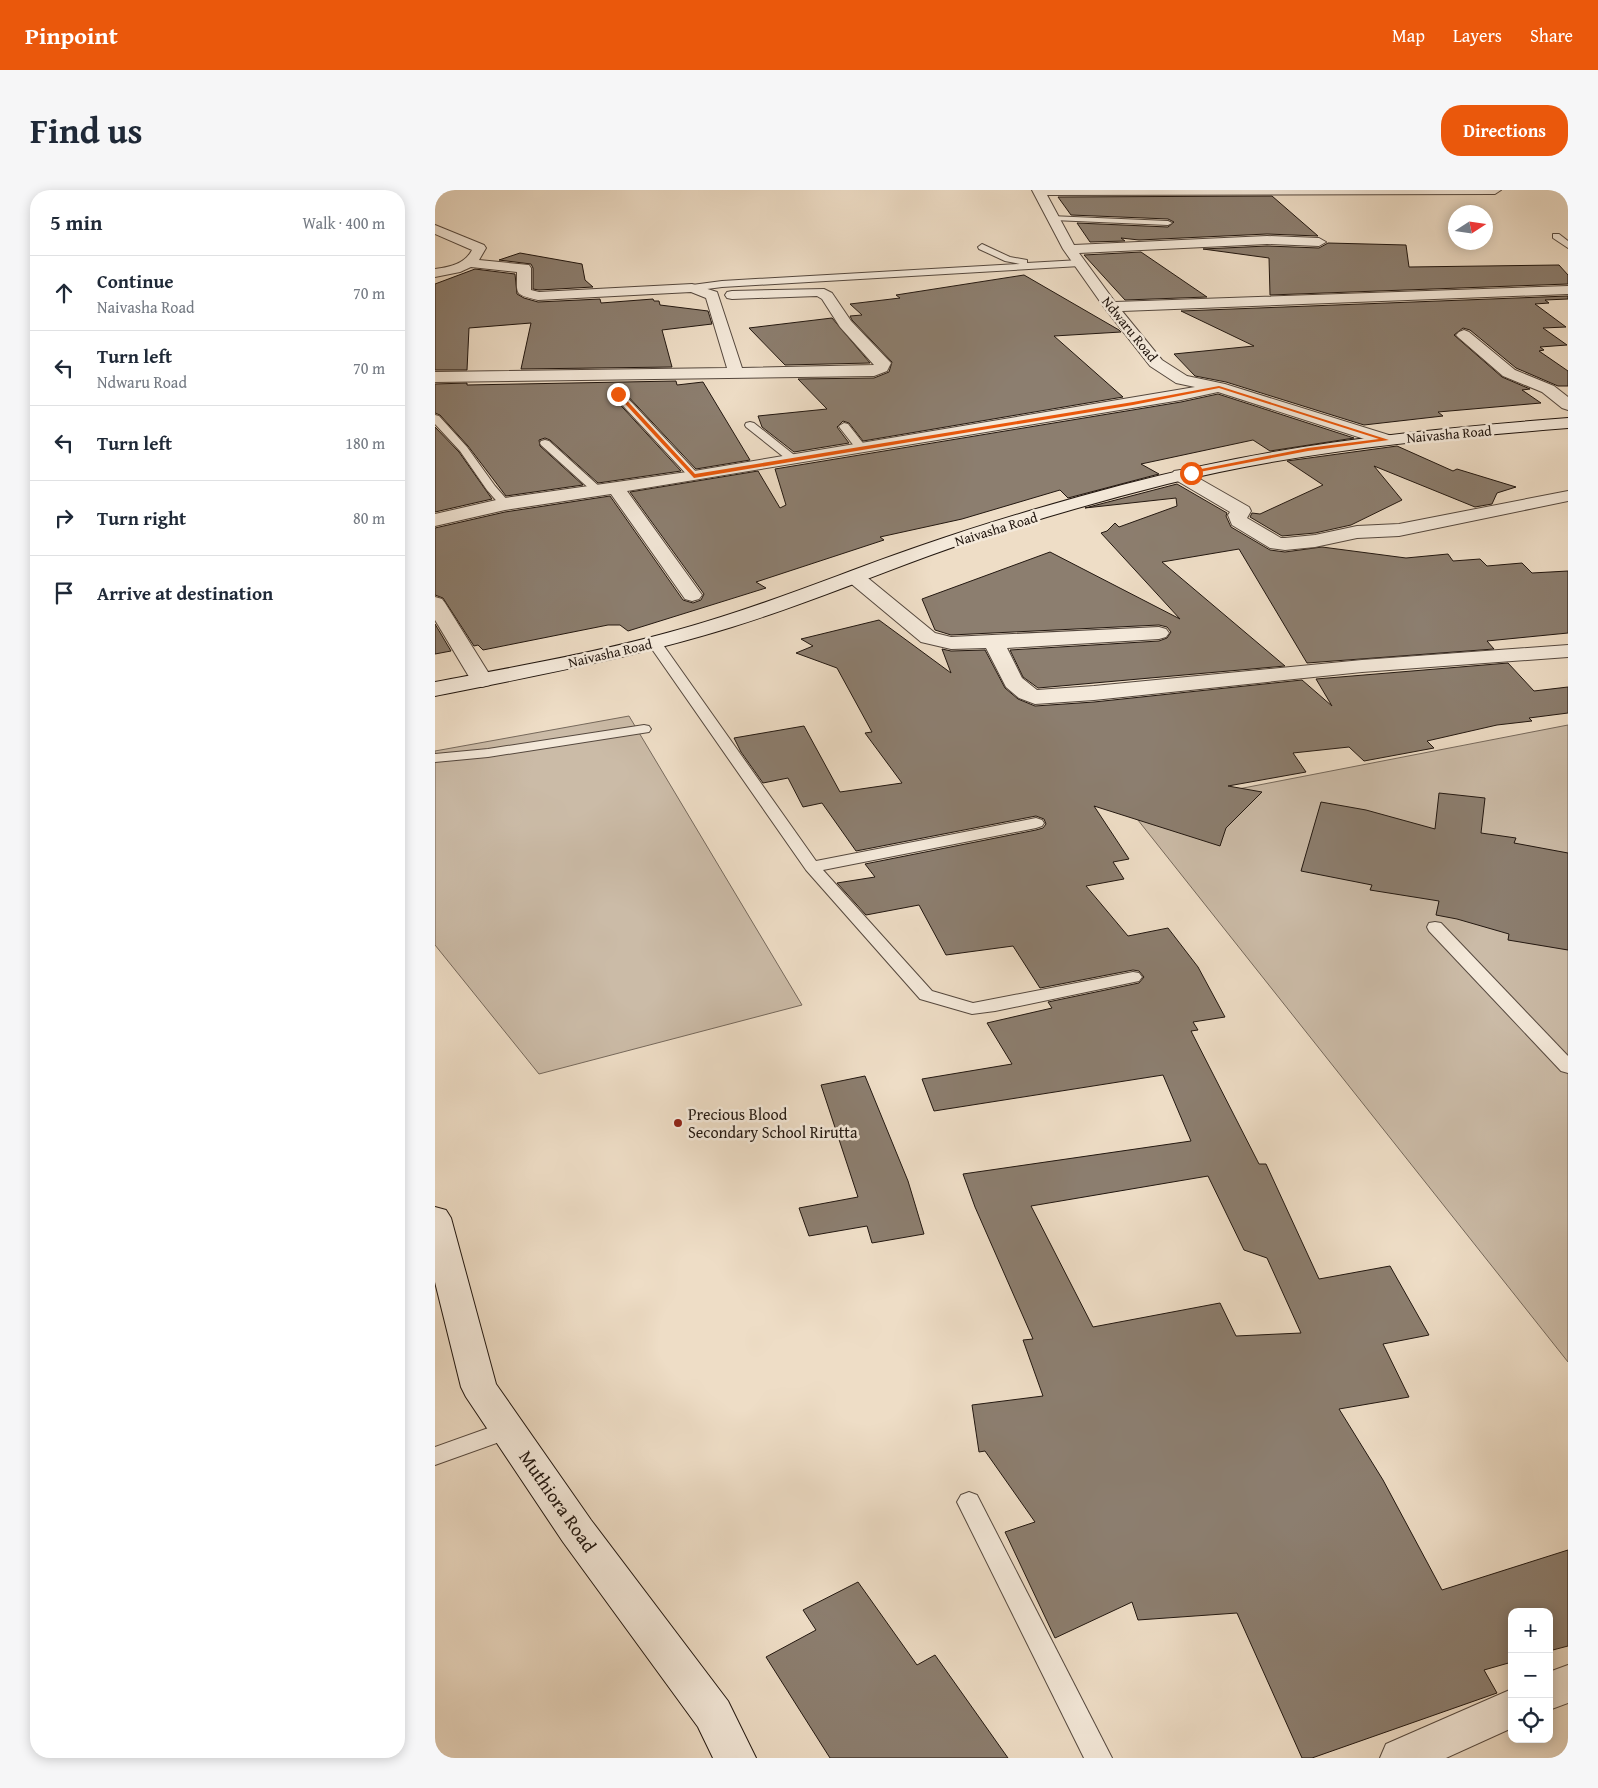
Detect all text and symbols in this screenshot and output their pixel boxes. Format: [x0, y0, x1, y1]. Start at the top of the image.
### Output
text: Pinpoint [25, 18, 118, 53]
text: Map [1392, 22, 1425, 49]
text: Layers [1453, 22, 1502, 49]
text: Share [1530, 22, 1573, 49]
text: Find us [30, 105, 143, 156]
button: Directions [1441, 105, 1568, 156]
north arrow [1448, 205, 1493, 250]
text: 5 min [50, 207, 102, 238]
text: Walk · 400 m [302, 211, 385, 235]
text: Continue [97, 267, 174, 295]
icon: ahead [50, 279, 78, 307]
text: 70 m [353, 281, 385, 305]
street label: Ndwaru Road [1097, 292, 1163, 366]
text: Naivasha Road [97, 295, 195, 319]
text: Turn left [97, 342, 172, 370]
icon: left [50, 354, 78, 382]
text: 70 m [353, 356, 385, 380]
text: Ndwaru Road [97, 370, 187, 394]
route end [607, 383, 630, 406]
street label: Naivasha Road [1406, 420, 1493, 448]
icon: left [50, 429, 78, 457]
text: Turn left [97, 429, 172, 457]
text: 180 m [345, 431, 385, 455]
route start [1180, 462, 1203, 485]
icon: right [50, 504, 78, 532]
text: Turn right [97, 504, 186, 532]
text: 80 m [353, 506, 385, 530]
street label: Naivasha Road [952, 507, 1040, 551]
icon: arrive [50, 579, 78, 607]
text: Arrive at destination [97, 579, 273, 607]
street label: Naivasha Road [566, 634, 654, 672]
place label: Precious Blood Secondary School Rirutta [688, 1102, 858, 1144]
marker: Precious Blood Secondary School Rirutta [672, 1117, 684, 1129]
street label: Muthiora Road [512, 1444, 604, 1558]
map controls [1508, 1608, 1553, 1743]
button: + [1508, 1608, 1553, 1653]
button: − [1508, 1653, 1553, 1698]
button: locate [1508, 1698, 1553, 1743]

